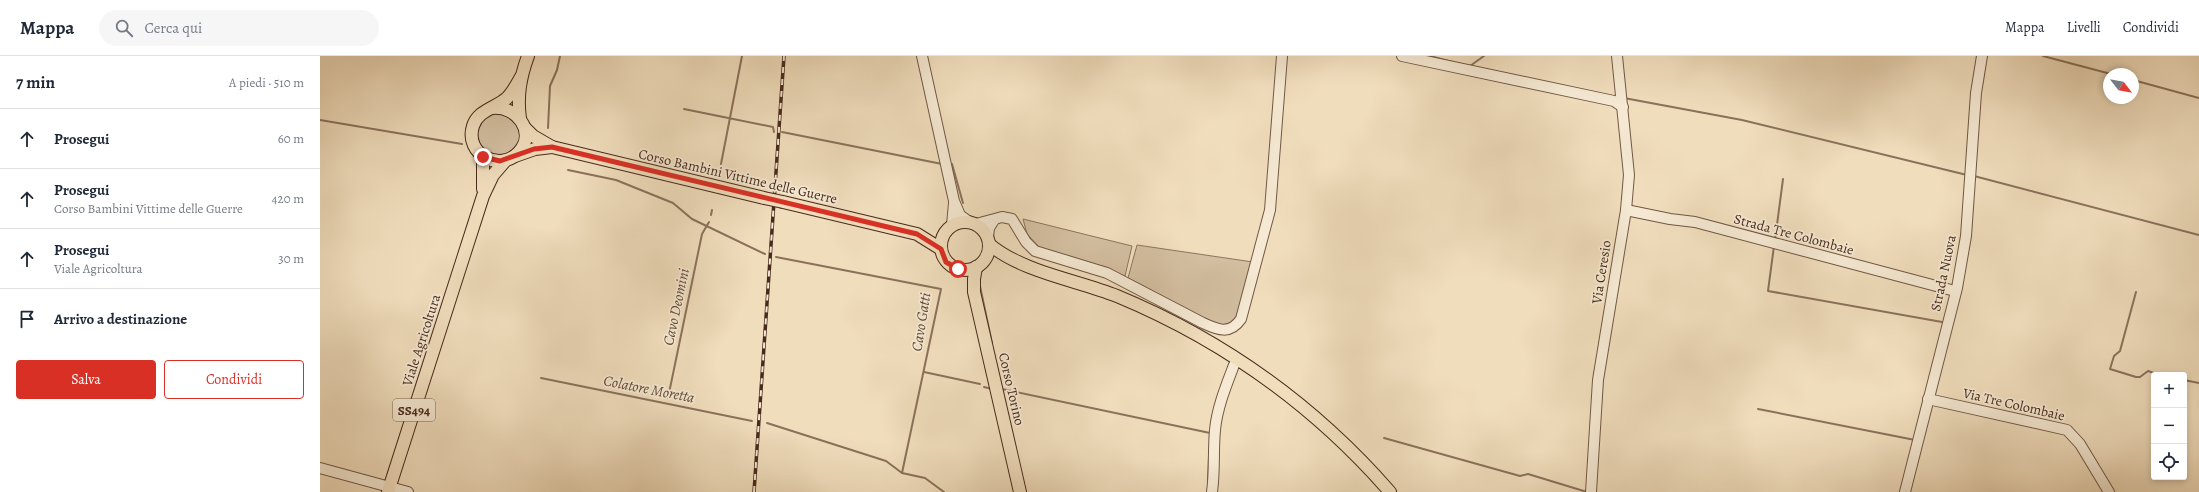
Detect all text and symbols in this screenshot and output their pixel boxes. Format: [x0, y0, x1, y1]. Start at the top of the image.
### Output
search box [99, 10, 379, 46]
text: Mappa [20, 15, 75, 41]
icon: search [113, 17, 135, 39]
text: Cerca qui [145, 18, 202, 38]
text: Mappa [2005, 18, 2045, 37]
text: Livelli [2067, 18, 2101, 37]
text: Condividi [2123, 18, 2179, 37]
north arrow [2103, 68, 2139, 104]
text: 7 min [16, 71, 55, 94]
text: A piedi · 510 m [229, 74, 304, 91]
icon: ahead [16, 128, 38, 150]
text: Prosegui [54, 129, 110, 149]
text: 60 m [278, 130, 304, 147]
street label: Corso Bambini Vittime delle Guerre [637, 144, 839, 209]
route end [474, 148, 492, 166]
text: Prosegui [54, 180, 110, 200]
icon: ahead [16, 188, 38, 210]
text: 420 m [272, 190, 304, 207]
text: Corso Bambini Vittime delle Guerre [54, 200, 243, 217]
street label: Strada Tre Colombaie [1732, 209, 1856, 260]
street label: Strada Nuova [1926, 233, 1961, 313]
street label: Via Ceresio [1587, 239, 1616, 306]
text: Prosegui [54, 240, 110, 260]
icon: ahead [16, 248, 38, 270]
text: 30 m [278, 250, 304, 267]
text: Viale Agricoltura [54, 260, 143, 277]
route start [949, 260, 967, 278]
water label: Cavo Deomini [658, 267, 694, 347]
street label: Viale Agricoltura [397, 291, 445, 389]
water label: Cavo Gatti [907, 291, 936, 353]
icon: arrive [16, 308, 38, 330]
text: Arrivo a destinazione [54, 309, 187, 329]
street label: Corso Torino [994, 351, 1029, 427]
button: Salva [16, 360, 156, 399]
button: Condividi [164, 360, 304, 399]
water label: Colatore Moretta [602, 370, 696, 408]
map controls [2151, 372, 2187, 480]
button: + [2151, 372, 2187, 408]
street label: Via Tre Colombaie [1960, 383, 2067, 425]
road number: SS494 [393, 399, 435, 421]
button: − [2151, 408, 2187, 444]
button: locate [2151, 444, 2187, 480]

